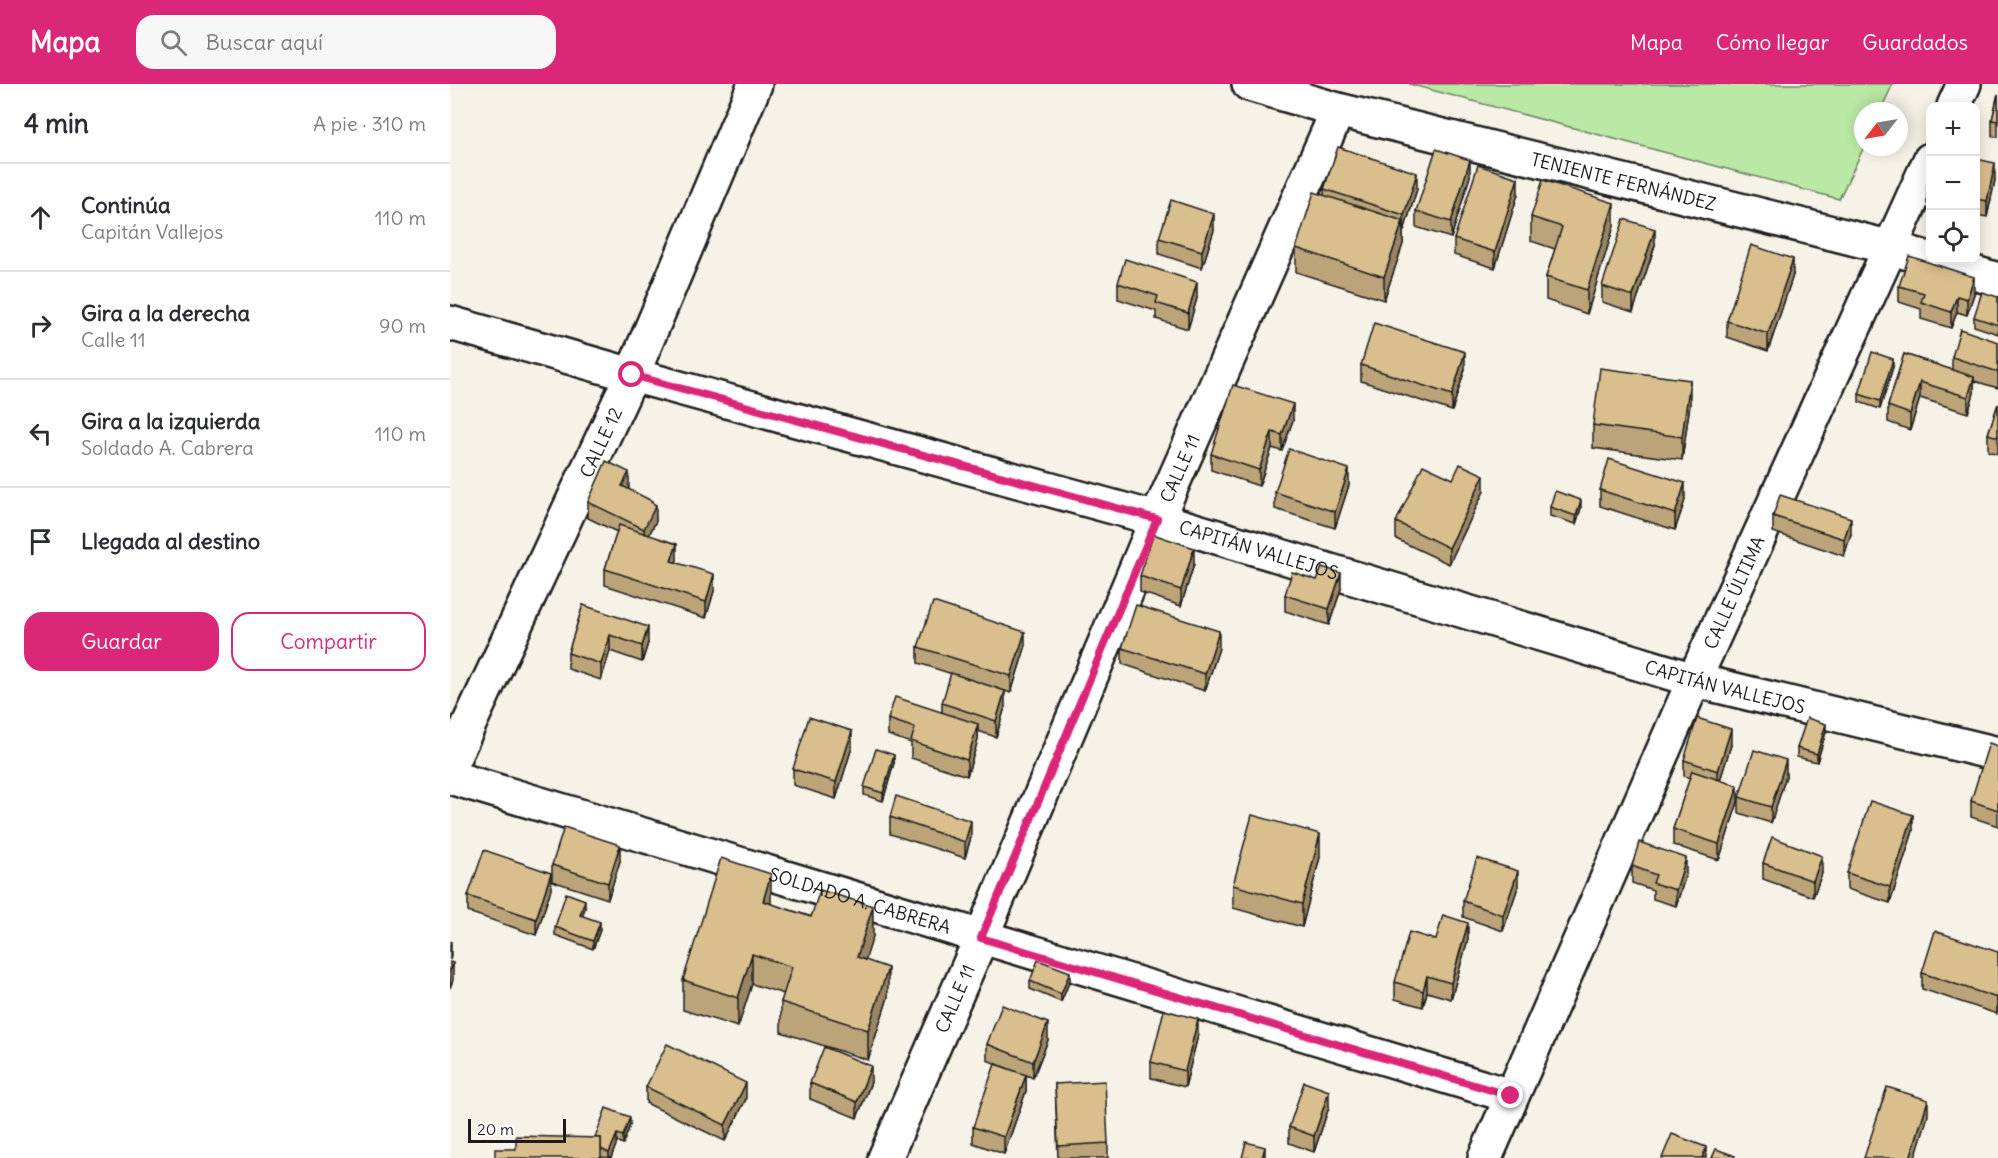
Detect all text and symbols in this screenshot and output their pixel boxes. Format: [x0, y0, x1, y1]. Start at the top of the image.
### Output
search box [136, 15, 556, 69]
text: Mapa [30, 24, 100, 60]
icon: search [157, 26, 190, 59]
text: Buscar aquí [205, 28, 323, 56]
text: Mapa [1630, 29, 1683, 56]
text: Cómo llegar [1716, 29, 1829, 56]
text: Guardados [1862, 29, 1968, 56]
north arrow [1854, 102, 1908, 156]
map controls [1926, 102, 1980, 264]
button: + [1926, 102, 1980, 156]
text: 4 min [24, 107, 89, 140]
text: A pie · 310 m [313, 111, 426, 136]
street label: TENIENTE FERNÁNDEZ [1529, 147, 1719, 215]
button: − [1926, 156, 1980, 210]
text: Continúa [81, 191, 170, 219]
icon: ahead [24, 201, 57, 234]
text: 110 m [375, 205, 426, 230]
button: locate [1926, 210, 1980, 264]
text: Capitán Vallejos [81, 219, 223, 244]
text: Gira a la derecha [81, 299, 250, 327]
icon: right [24, 309, 57, 342]
text: 90 m [379, 313, 426, 338]
text: Calle 11 [81, 327, 146, 352]
route start [618, 361, 644, 387]
street label: CALLE 12 [574, 403, 627, 481]
text: Gira a la izquierda [81, 407, 260, 435]
icon: left [24, 417, 57, 450]
text: 110 m [375, 421, 426, 446]
street label: CALLE 11 [1154, 431, 1205, 506]
text: Soldado A. Cabrera [81, 435, 254, 460]
street label: CAPITÁN VALLEJOS [1177, 515, 1341, 584]
icon: arrive [24, 525, 57, 558]
text: Llegada al destino [81, 527, 260, 555]
street label: CALLE ÚLTIMA [1698, 532, 1769, 652]
button: Guardar [24, 612, 219, 671]
button: Compartir [231, 612, 426, 671]
street label: CAPITÁN VALLEJOS [1642, 654, 1808, 718]
street label: SOLDADO A. CABRERA [766, 862, 954, 938]
street label: CALLE 11 [930, 961, 980, 1036]
route end [1497, 1082, 1523, 1108]
scale bar [468, 1116, 566, 1144]
text: 20 m [477, 1119, 514, 1139]

